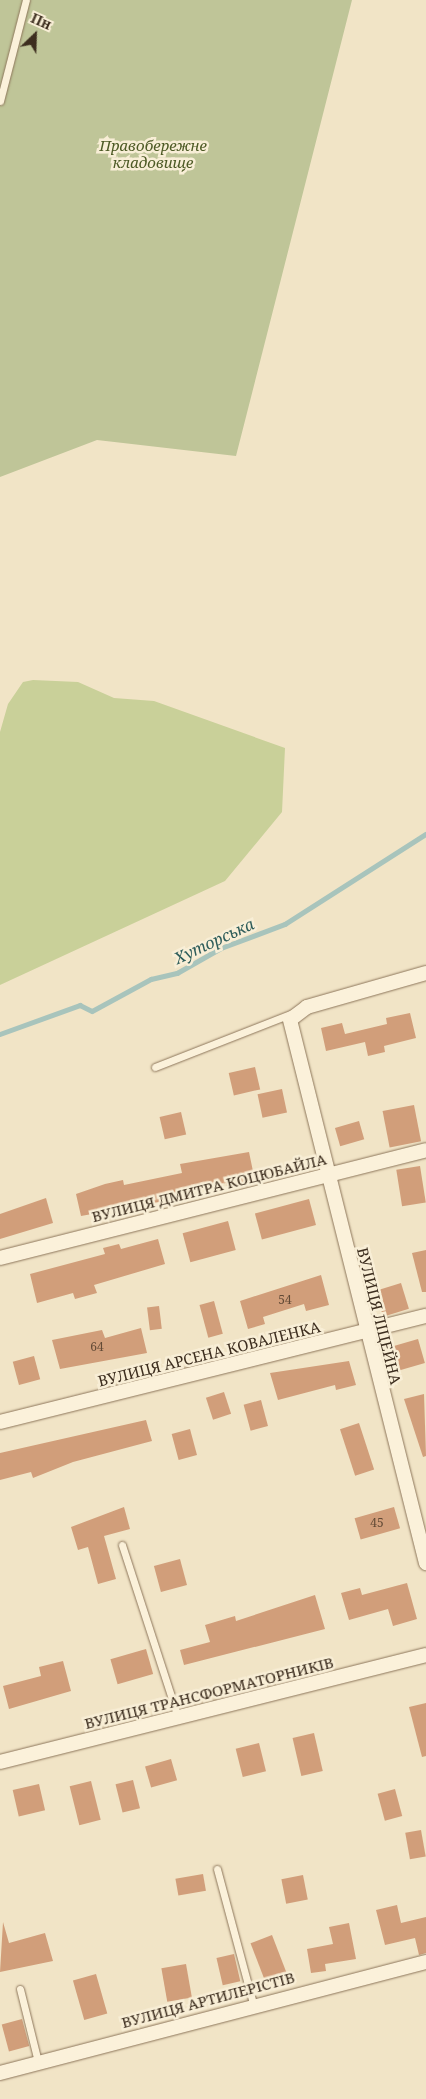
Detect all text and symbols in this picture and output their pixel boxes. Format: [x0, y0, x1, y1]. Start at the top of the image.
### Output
text: Пн [28, 8, 55, 34]
north arrow [10, 10, 60, 60]
park label: Правобережне кладовище [99, 136, 207, 171]
water label: Хуторська [171, 914, 257, 968]
street label: ВУЛИЦЯ ДМИТРА КОЦЮБАЙЛА [90, 1150, 328, 1226]
street label: ВУЛИЦЯ ЛІЦЕЙНА [353, 1246, 405, 1386]
house number: 54 [278, 1293, 292, 1307]
street label: ВУЛИЦЯ АРСЕНА КОВАЛЕНКА [96, 1318, 322, 1390]
house number: 64 [90, 1340, 104, 1354]
house number: 45 [370, 1516, 384, 1530]
street label: ВУЛИЦЯ ТРАНСФОРМАТОРНИКІВ [83, 1653, 335, 1733]
street label: ВУЛИЦЯ АРТИЛЕРІСТІВ [119, 1968, 297, 2032]

